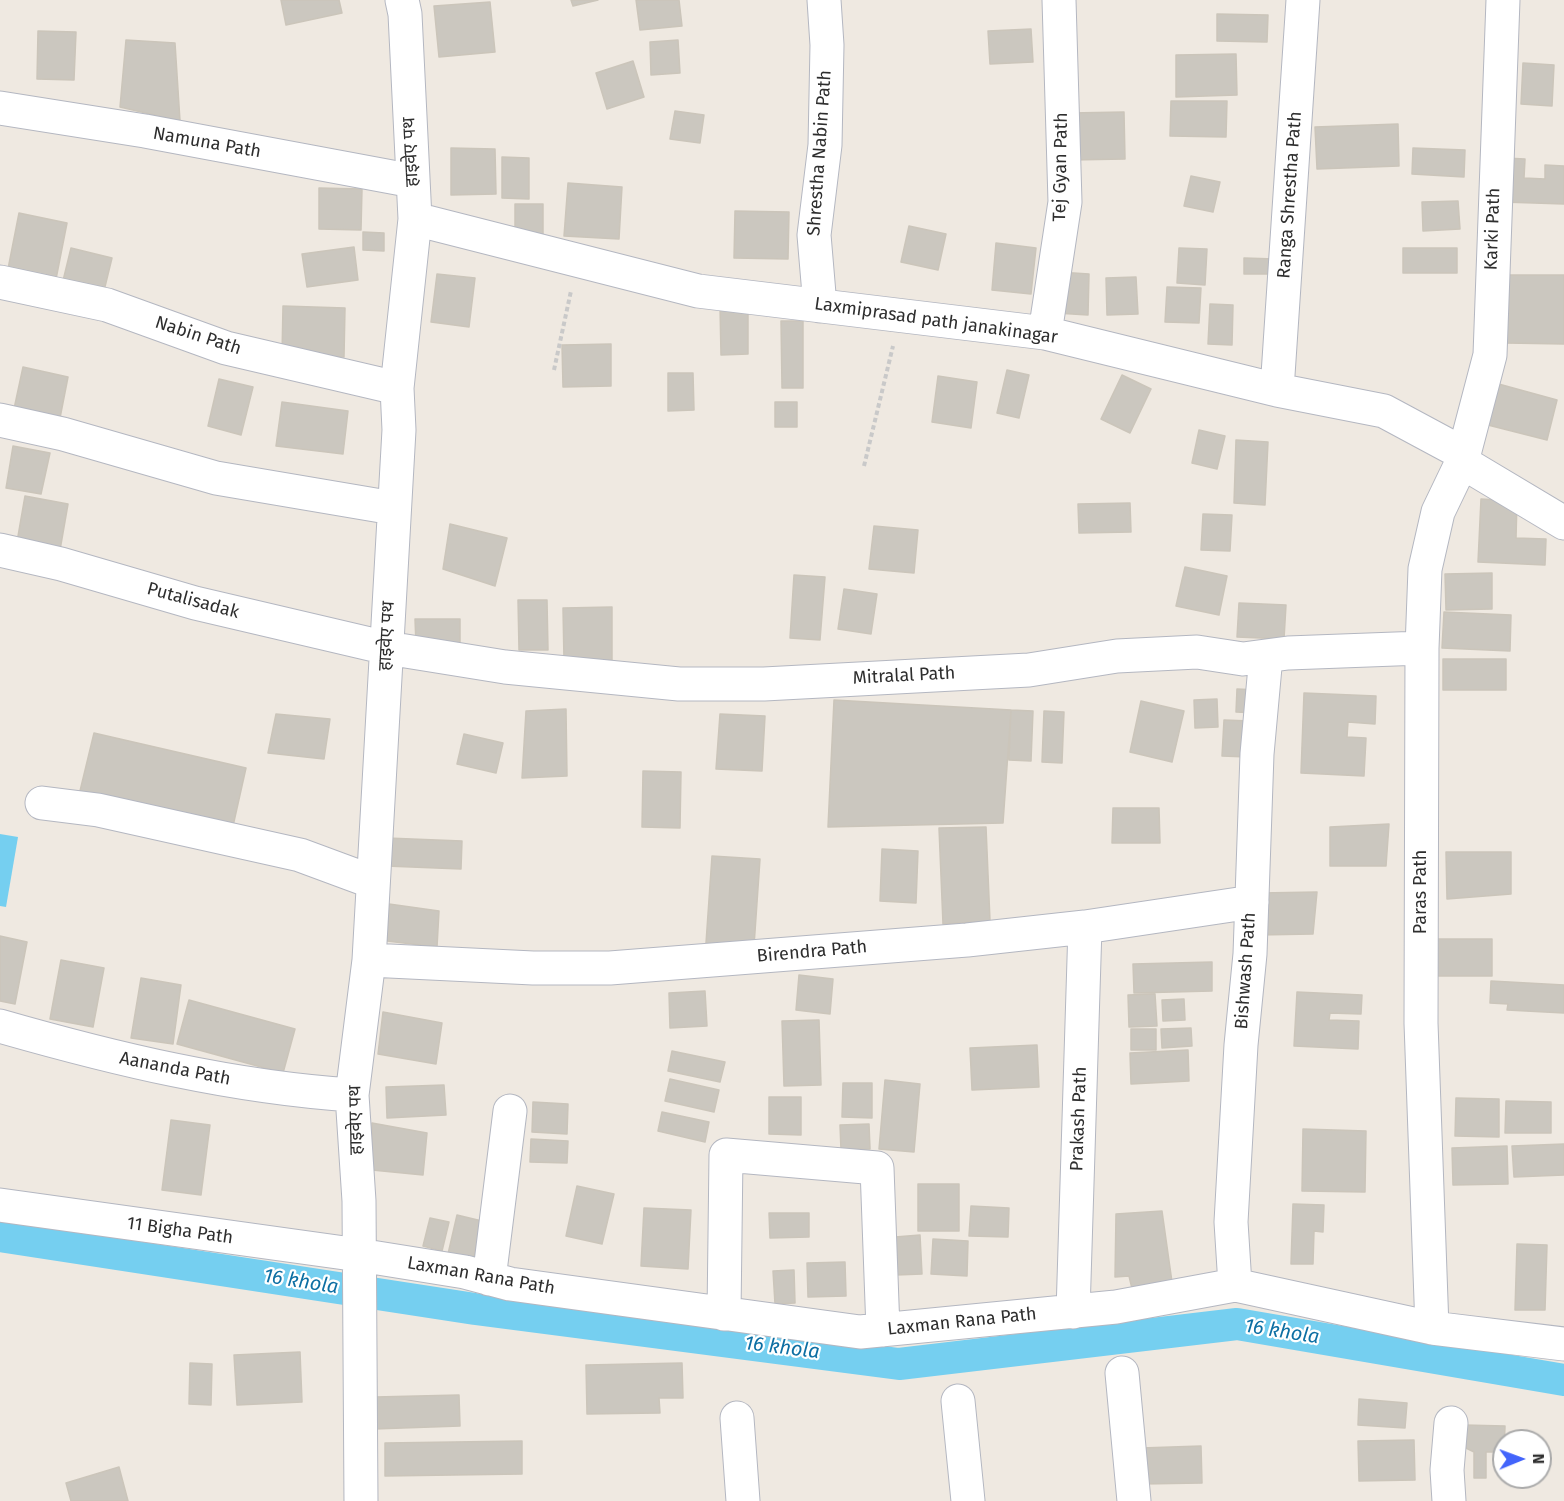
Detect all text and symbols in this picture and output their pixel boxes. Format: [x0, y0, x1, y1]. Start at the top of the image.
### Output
street label: Shrestha Nabin Path [803, 69, 837, 237]
street label: Ranga Shrestha Path [1273, 111, 1307, 279]
street label: Tej Gyan Path [1049, 112, 1073, 222]
street label: हाइवेए पथ [398, 117, 424, 187]
street label: Namuna Path [151, 123, 263, 163]
street label: Karki Path [1481, 187, 1505, 271]
street label: Laxmiprasad path janakinagar [813, 293, 1059, 349]
street label: Nabin Path [152, 312, 244, 360]
street label: Putalisadak [145, 578, 241, 624]
street label: हाइवेए पथ [374, 601, 400, 671]
street label: Mitralal Path [852, 663, 956, 689]
street label: Paras Path [1410, 850, 1432, 934]
street label: Bishwash Path [1231, 912, 1261, 1030]
street label: Birendra Path [756, 936, 868, 968]
street label: Aananda Path [118, 1048, 232, 1090]
street label: Prakash Path [1066, 1066, 1092, 1172]
street label: हाइवेए पथ [345, 1085, 367, 1155]
street label: 11 Bigha Path [126, 1213, 234, 1249]
street label: Laxman Rana Path [405, 1252, 557, 1300]
water label: 16 khola [262, 1264, 340, 1300]
street label: Laxman Rana Path [886, 1303, 1038, 1341]
water label: 16 khola [1243, 1314, 1321, 1350]
water label: 16 khola [743, 1331, 821, 1365]
north arrow [1492, 1429, 1552, 1489]
text: N [1529, 1453, 1548, 1464]

